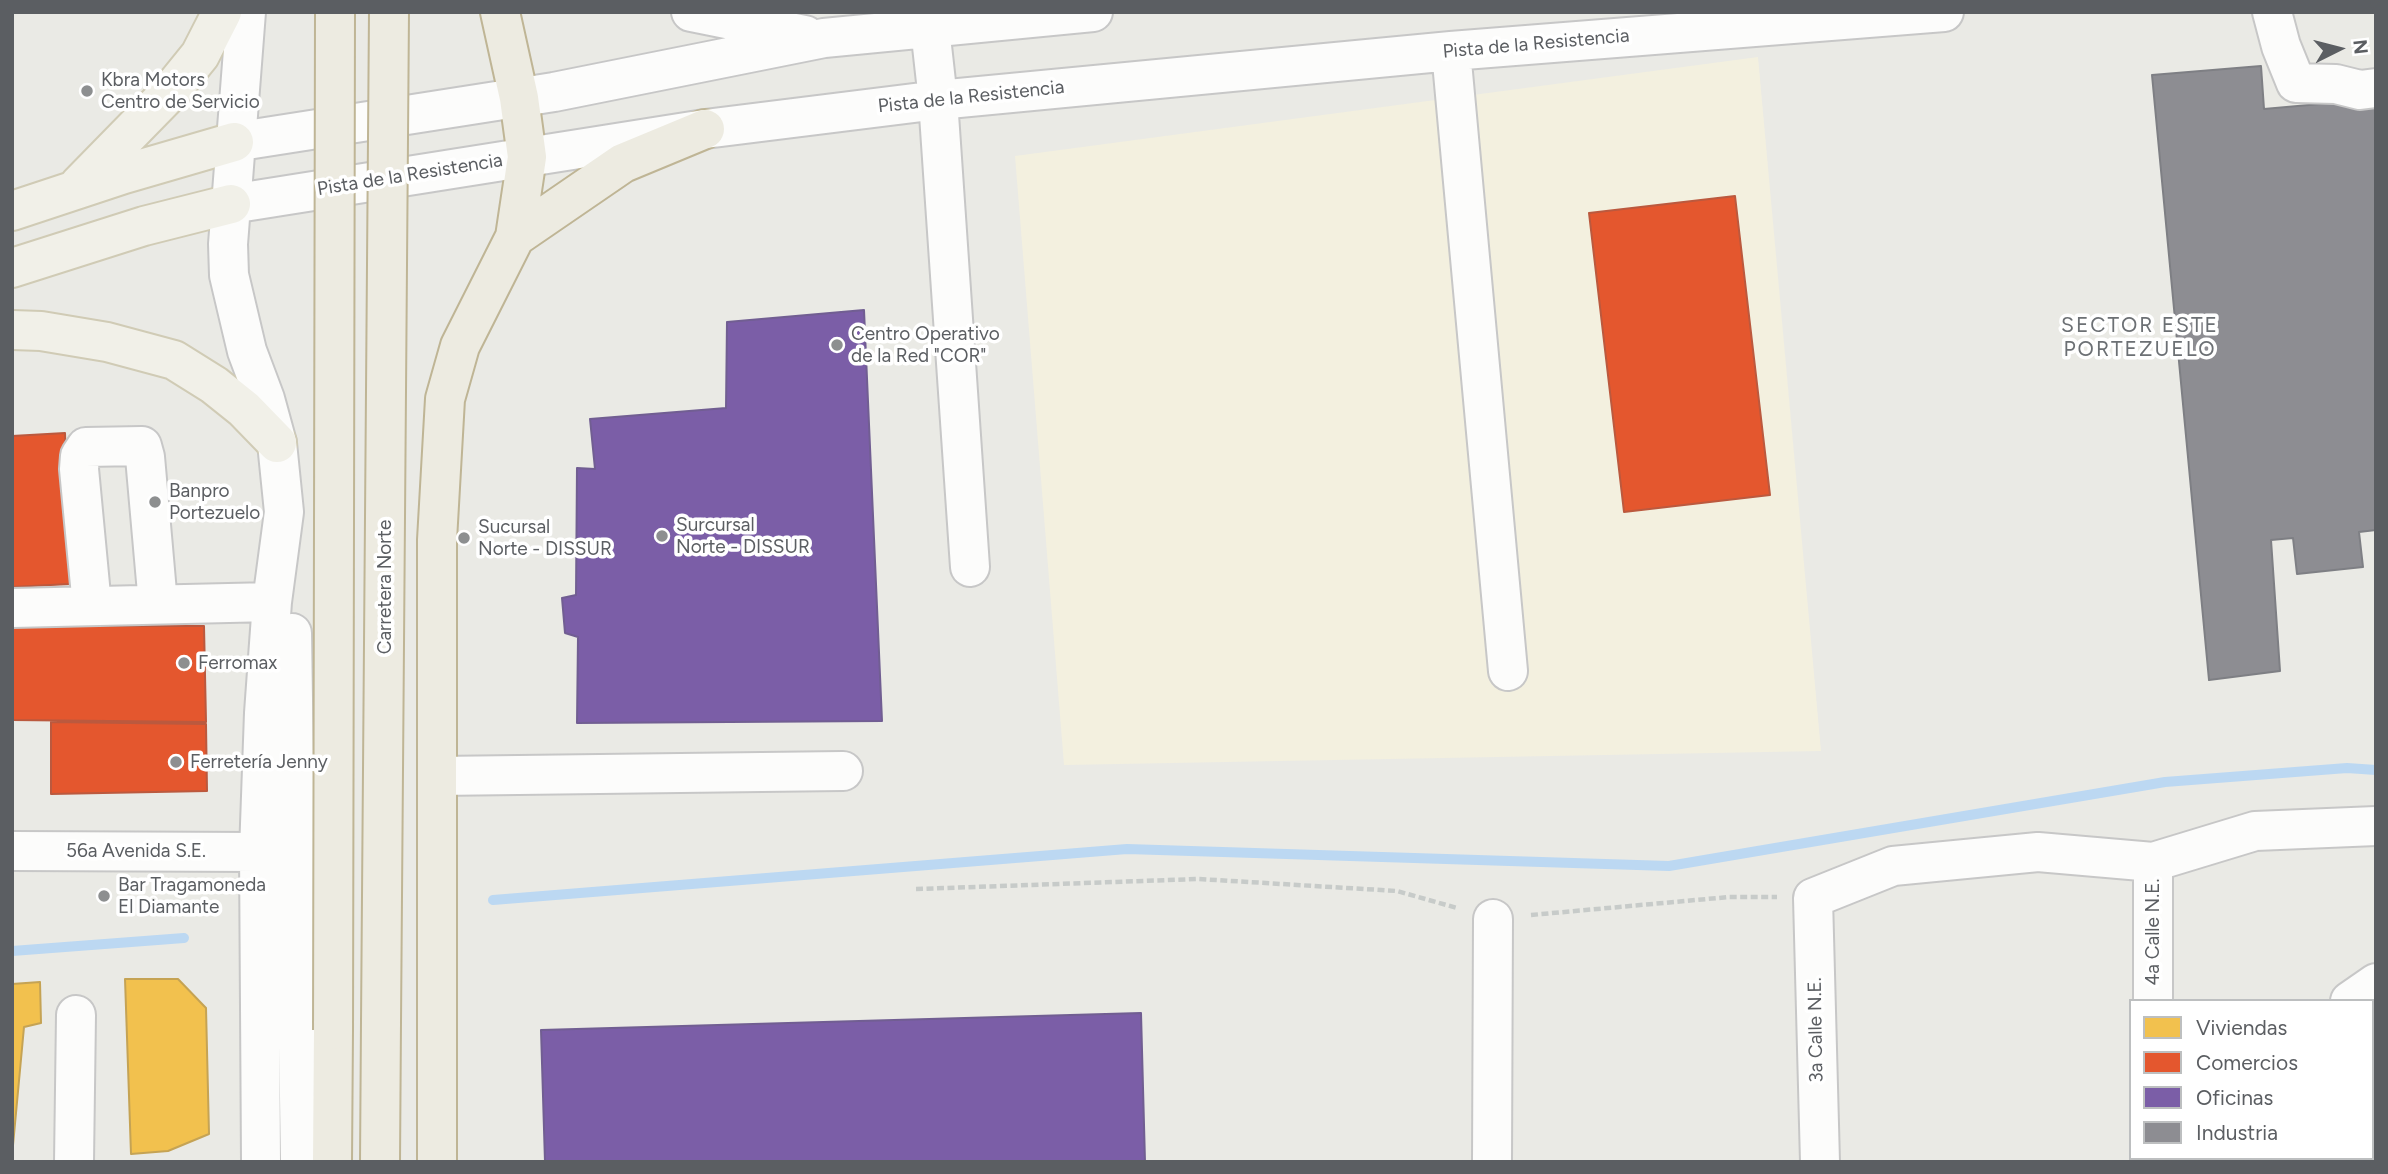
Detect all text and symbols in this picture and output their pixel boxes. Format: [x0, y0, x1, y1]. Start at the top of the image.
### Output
north arrow [2304, 14, 2374, 84]
street label: Pista de la Resistencia [1442, 24, 1630, 64]
text: N [2348, 38, 2373, 55]
place label: Kbra Motors Centro de Servicio [101, 69, 260, 113]
street label: Pista de la Resistencia [877, 76, 1065, 118]
marker: Kbra Motors Centro de Servicio [79, 83, 95, 99]
street label: Pista de la Resistencia [316, 149, 504, 201]
district label: SECTOR ESTE PORTEZUELO [2062, 313, 2218, 363]
place label: Centro Operativo de la Red "COR" [851, 323, 1000, 367]
marker: Centro Operativo de la Red "COR" [829, 337, 845, 353]
place label: Banpro Portezuelo [169, 480, 260, 524]
marker: Banpro Portezuelo [147, 494, 163, 510]
place label: Surcursal Norte - DISSUR [676, 514, 810, 558]
place label: Sucursal Norte - DISSUR [478, 516, 612, 560]
street label: Carretera Norte [374, 520, 396, 654]
marker: Surcursal Norte - DISSUR [654, 528, 670, 544]
marker: Sucursal Norte - DISSUR [456, 530, 472, 546]
place label: Ferromax [198, 652, 277, 674]
marker: Ferromax [176, 655, 192, 671]
place label: Ferretería Jenny [190, 751, 328, 773]
marker: Ferretería Jenny [168, 754, 184, 770]
street label: 56a Avenida S.E. [66, 840, 206, 862]
place label: Bar Tragamoneda El Diamante [118, 874, 266, 918]
street label: 4a Calle N.E. [2142, 879, 2164, 985]
marker: Bar Tragamoneda El Diamante [96, 888, 112, 904]
street label: 3a Calle N.E. [1804, 977, 1828, 1083]
legend [2129, 999, 2374, 1160]
text: Viviendas [2196, 1015, 2287, 1040]
text: Comercios [2196, 1050, 2298, 1075]
text: Oficinas [2196, 1085, 2273, 1110]
text: Industria [2196, 1120, 2278, 1145]

